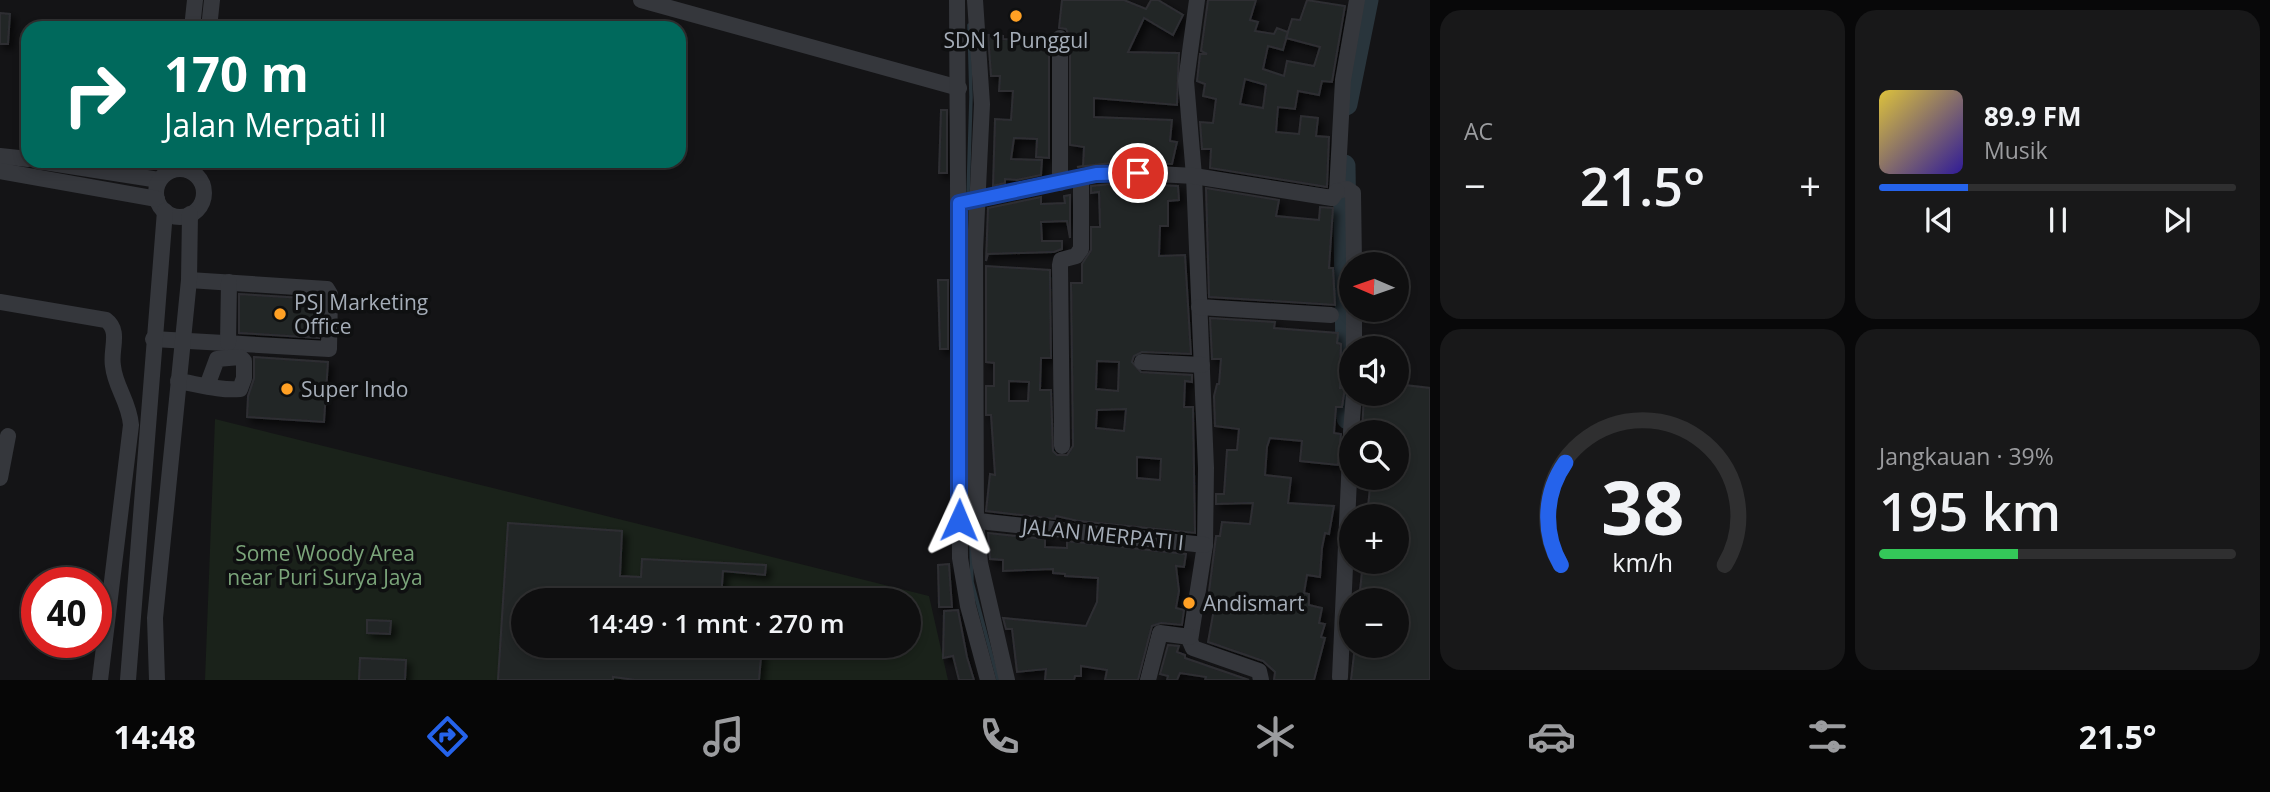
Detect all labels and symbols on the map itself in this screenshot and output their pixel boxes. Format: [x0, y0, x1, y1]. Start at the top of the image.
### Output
marker: SDN 1 Punggul [1008, 8, 1024, 24]
place label: SDN 1 Punggul [944, 26, 1088, 54]
pin [1108, 143, 1168, 203]
north arrow [1339, 252, 1409, 322]
place label: PSJ Marketing Office [294, 288, 428, 340]
marker: PSJ Marketing Office [272, 306, 288, 322]
place label: Super Indo [301, 375, 408, 403]
marker: Super Indo [279, 381, 295, 397]
position arrow [922, 483, 996, 557]
street label: JALAN MERPATI I [1019, 511, 1185, 556]
park label: Some Woody Area near Puri Surya Jaya [227, 539, 423, 591]
speed limit sign: 40 [21, 567, 112, 658]
place label: Andismart [1203, 589, 1305, 617]
marker: Andismart [1181, 595, 1197, 611]

